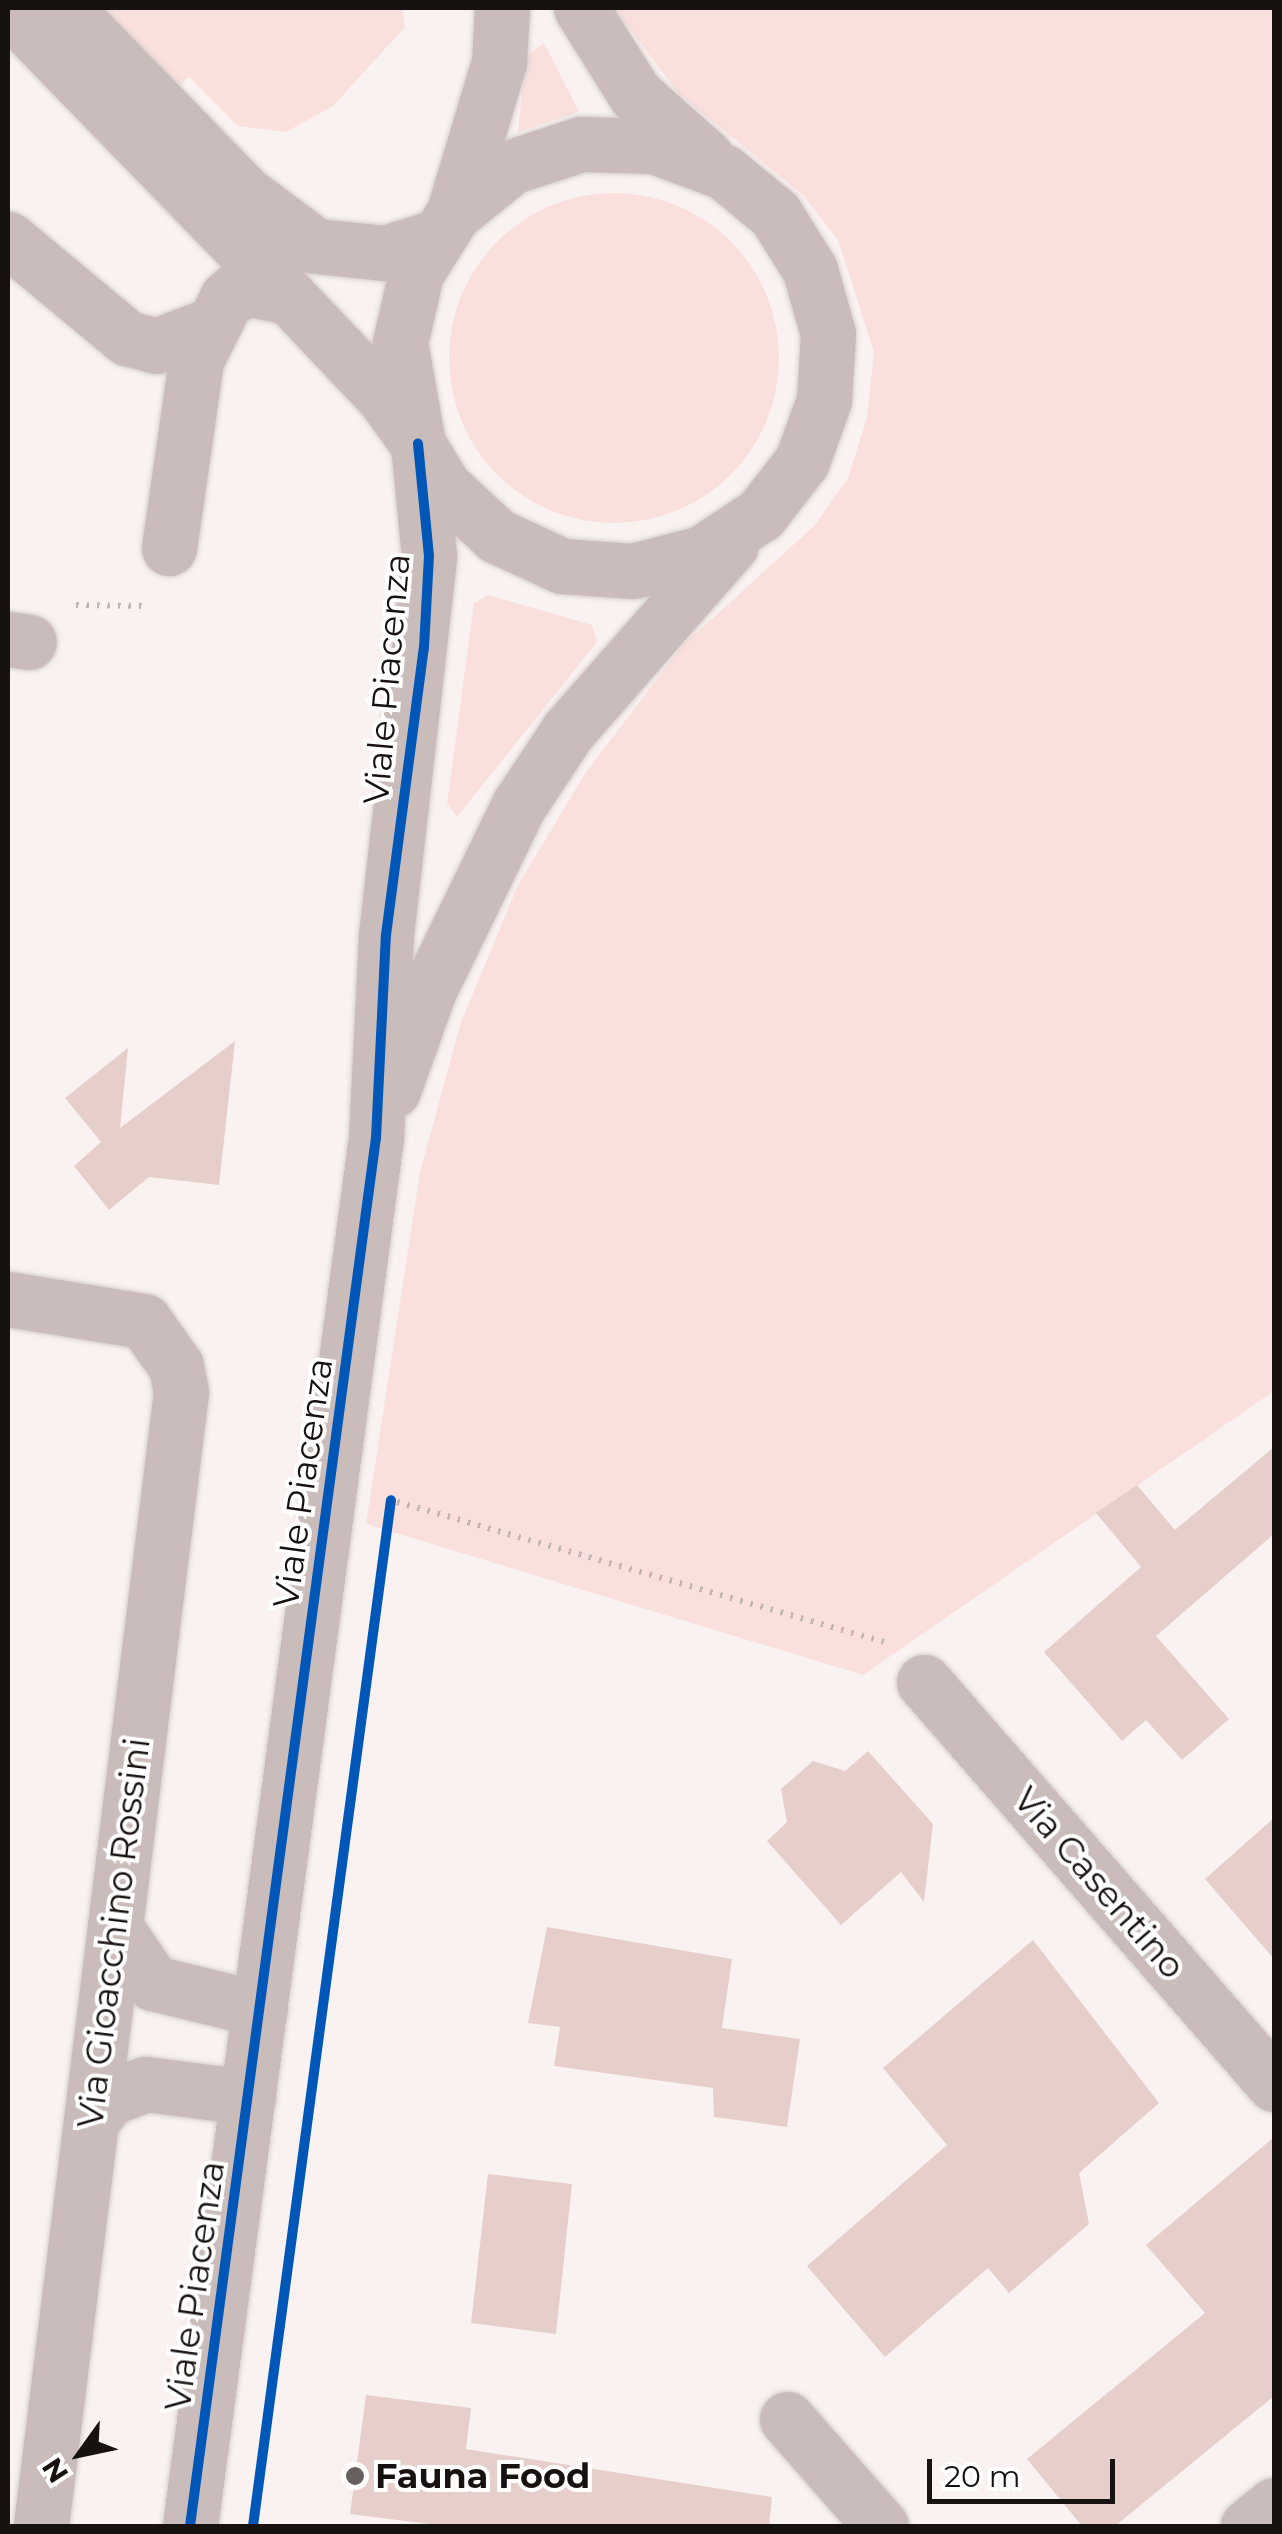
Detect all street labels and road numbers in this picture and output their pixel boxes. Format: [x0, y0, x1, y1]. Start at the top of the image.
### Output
street label: Viale Piacenza [355, 552, 419, 806]
street label: Viale Piacenza [265, 1356, 341, 1610]
street label: Via Gioacchino Rossini [69, 1736, 159, 2130]
street label: Via Casentino [1005, 1779, 1193, 1987]
street label: Viale Piacenza [157, 2159, 233, 2413]

